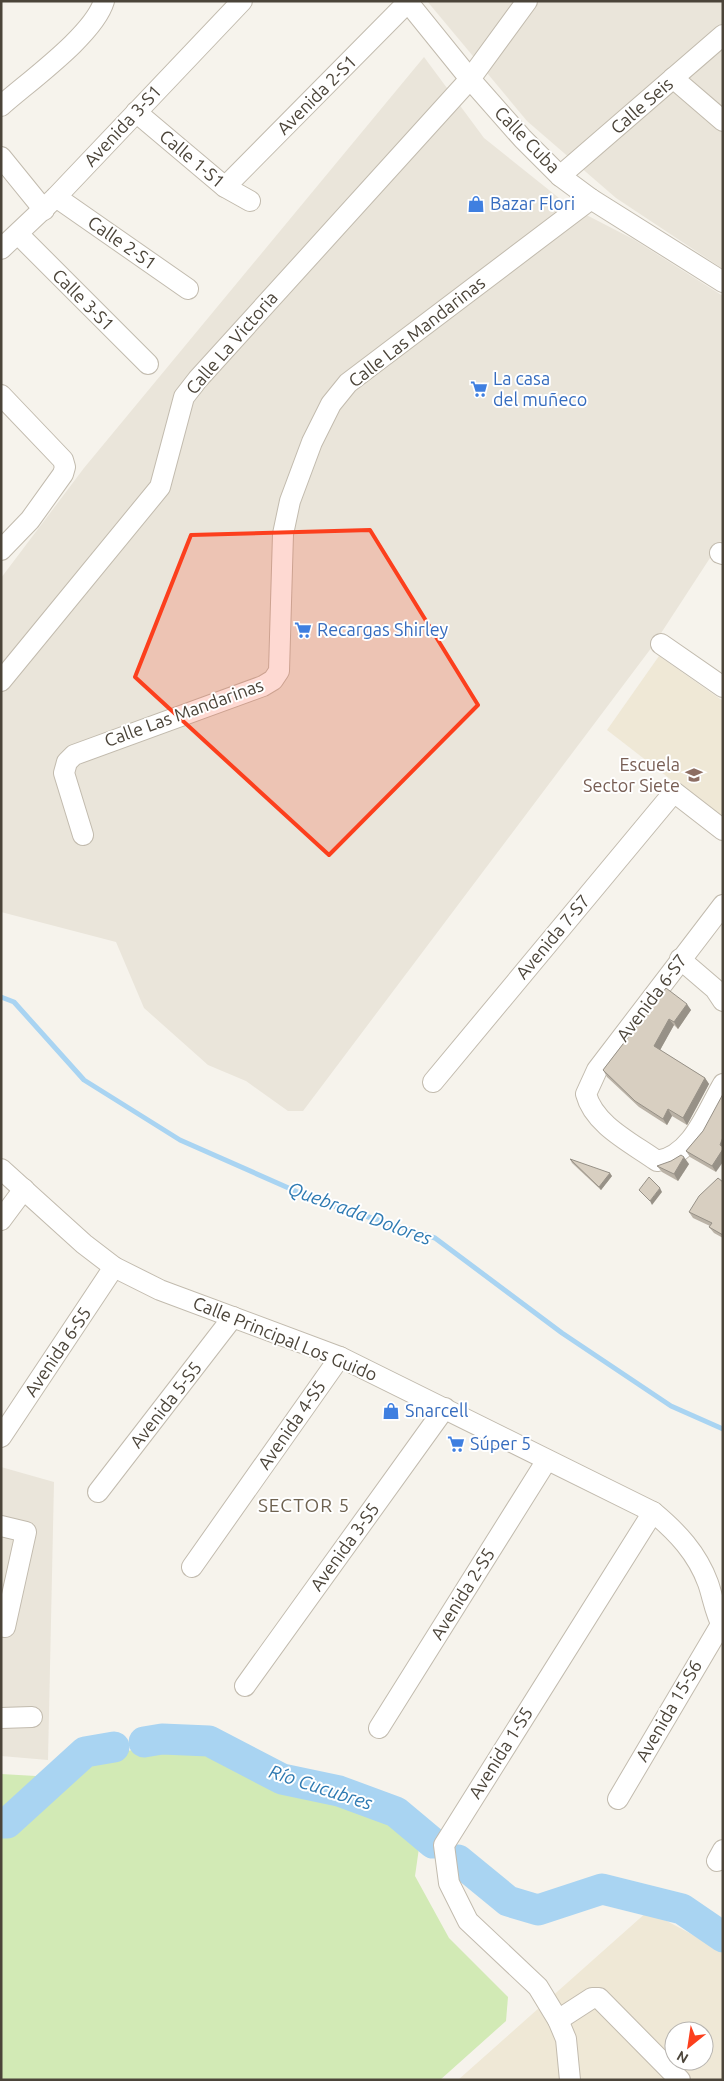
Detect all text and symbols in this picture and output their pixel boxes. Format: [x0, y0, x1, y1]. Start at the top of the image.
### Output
street label: Avenida 2-S1 [273, 51, 360, 138]
street label: Calle Seis [606, 73, 676, 138]
street label: Avenida 3-S1 [80, 81, 165, 170]
street label: Calle Cuba [491, 102, 564, 177]
street label: Calle 1-S1 [156, 125, 229, 191]
place label: Bazar Flori [490, 193, 575, 213]
shop icon: Bazar Flori [466, 194, 486, 214]
street label: Calle 2-S1 [85, 211, 161, 273]
street label: Calle 3-S1 [49, 264, 119, 334]
street label: Calle Las Mandarinas [344, 272, 489, 391]
street label: Calle La Victoria [181, 287, 281, 398]
place label: La casa del muñeco [493, 368, 587, 409]
supermarket icon: La casa del muñeco [469, 379, 489, 399]
place label: Recargas Shirley [317, 619, 449, 639]
supermarket icon: Recargas Shirley [293, 620, 313, 640]
street label: Calle Las Mandarinas [101, 674, 266, 750]
place label: Escuela Sector Siete [583, 754, 680, 795]
school or university icon: Escuela Sector Siete [684, 765, 704, 785]
street label: Avenida 7-S7 [511, 890, 593, 982]
street label: Avenida 6-S7 [612, 950, 690, 1045]
water label: Quebrada Dolores [285, 1177, 435, 1249]
street label: Calle Principal Los Guido [190, 1292, 380, 1384]
street label: Avenida 6-S5 [20, 1303, 94, 1400]
street label: Avenida 5-S5 [125, 1357, 205, 1451]
street label: Avenida 4-S5 [253, 1376, 329, 1473]
place label: Snarcell [405, 1400, 469, 1420]
shop icon: Snarcell [381, 1401, 401, 1421]
place label: Súper 5 [470, 1433, 531, 1453]
supermarket icon: Súper 5 [446, 1434, 466, 1454]
district label: SECTOR 5 [258, 1494, 350, 1516]
street label: Avenida 3-S5 [306, 1499, 383, 1594]
street label: Avenida 2-S5 [426, 1544, 498, 1643]
street label: Avenida 15-S6 [631, 1656, 705, 1765]
street label: Avenida 1-S5 [464, 1703, 536, 1802]
water label: Río Cucubres [267, 1760, 376, 1814]
north arrow [664, 2021, 714, 2071]
text: N [674, 2048, 691, 2067]

